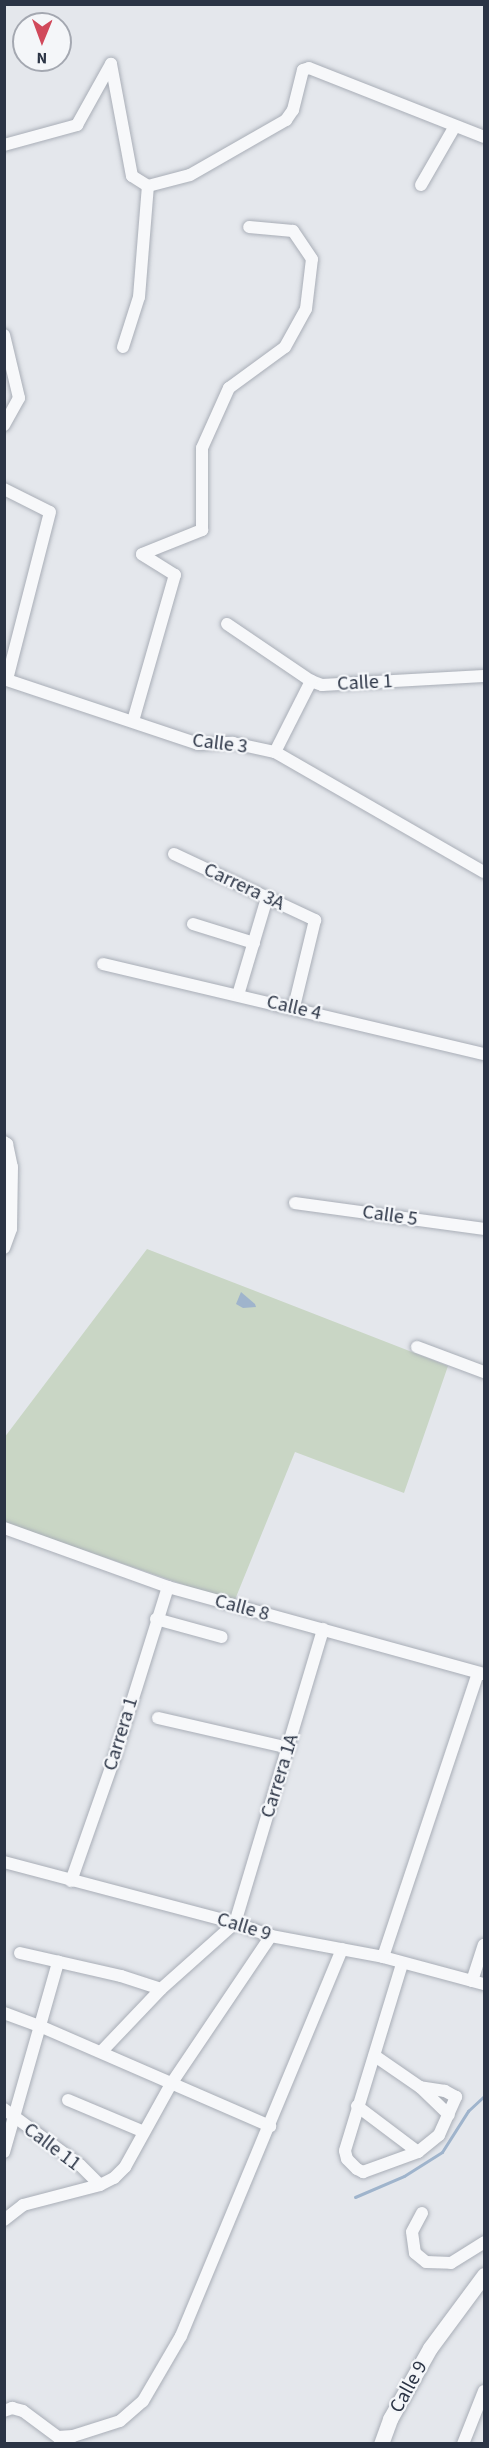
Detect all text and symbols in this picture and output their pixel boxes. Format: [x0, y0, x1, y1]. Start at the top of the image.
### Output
north arrow [12, 12, 72, 72]
text: N [36, 47, 47, 69]
street label: Calle 1 [337, 670, 393, 696]
street label: Calle 3 [191, 729, 249, 759]
street label: Carrera 3A [200, 858, 288, 916]
street label: Calle 4 [264, 990, 324, 1026]
street label: Calle 5 [361, 1200, 419, 1232]
street label: Calle 8 [212, 1589, 272, 1627]
street label: Carrera 1 [98, 1694, 144, 1774]
street label: Carrera 1A [256, 1731, 304, 1821]
street label: Calle 9 [214, 1907, 274, 1947]
street label: Calle 11 [19, 2118, 85, 2176]
street label: Calle 9 [385, 2357, 433, 2417]

